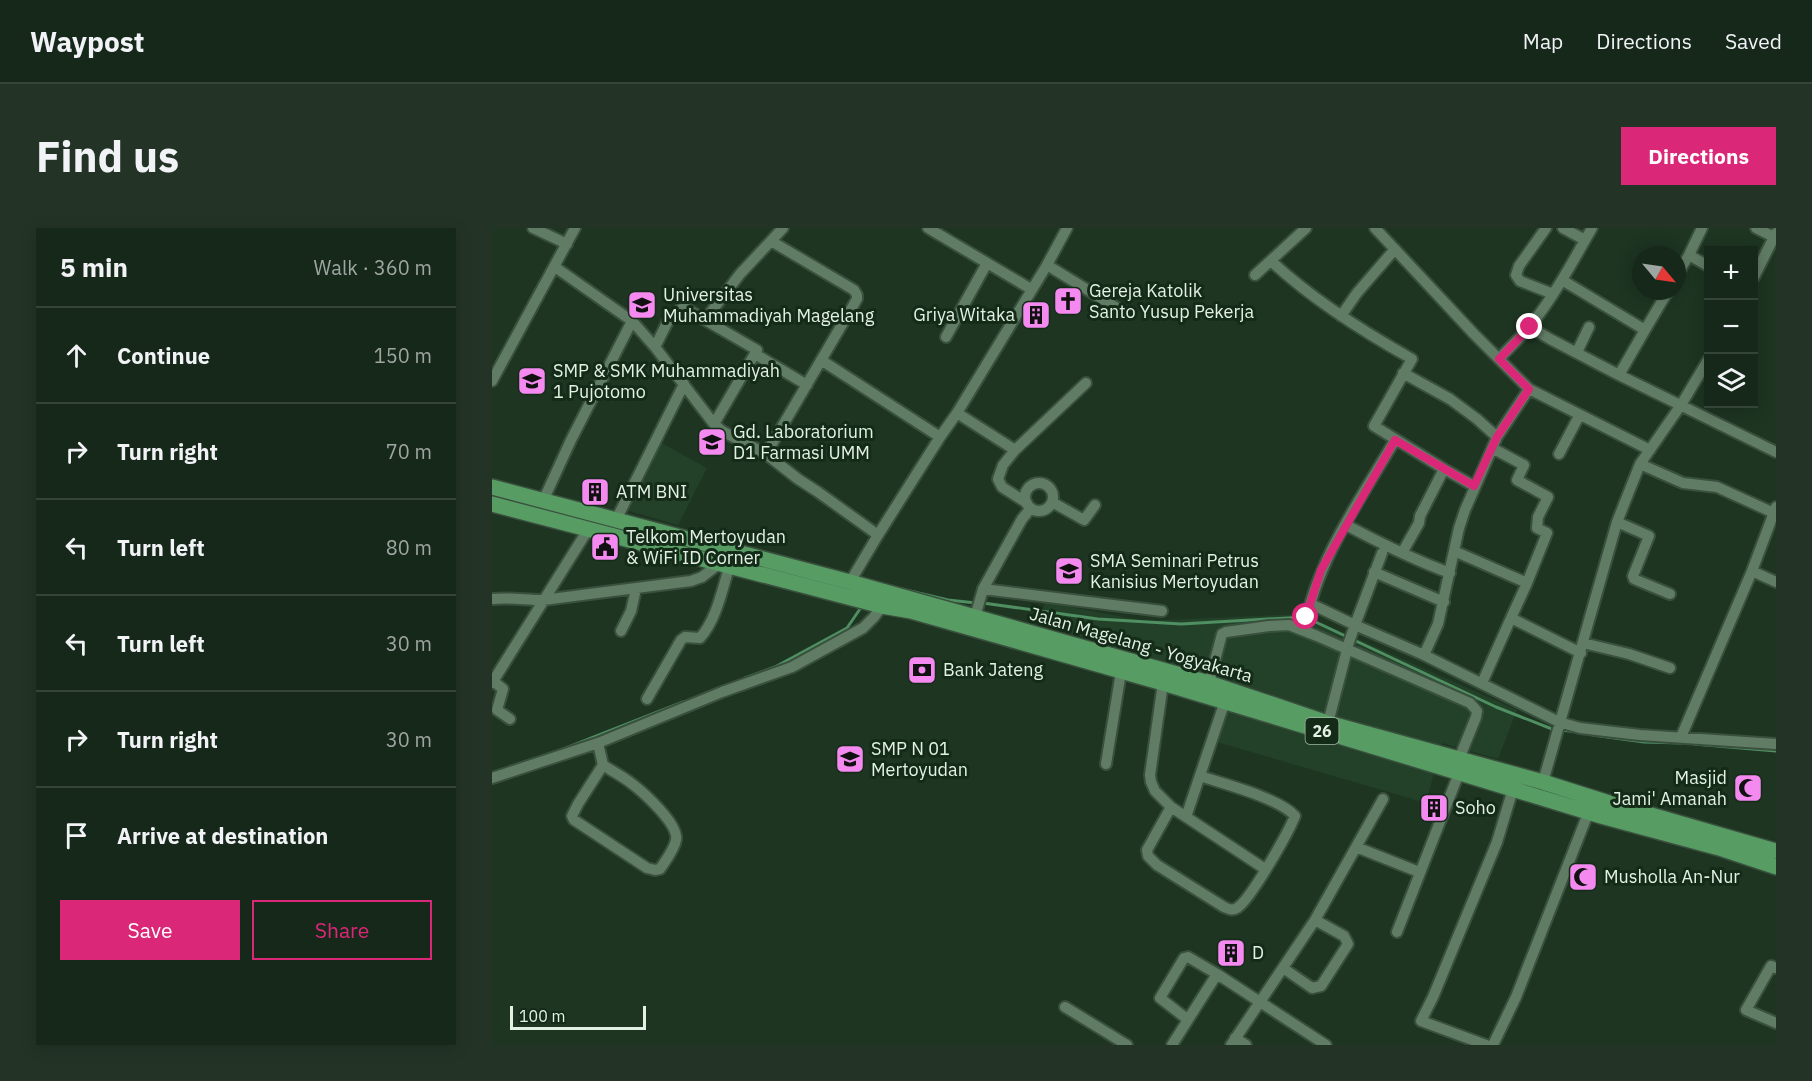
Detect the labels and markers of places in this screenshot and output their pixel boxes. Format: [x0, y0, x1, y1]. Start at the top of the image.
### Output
place label: Gereja Katolik Santo Yusup Pekerja [1089, 279, 1255, 323]
place label: Universitas Muhammadiyah Magelang [663, 283, 875, 327]
church icon: Gereja Katolik Santo Yusup Pekerja [1052, 285, 1084, 317]
school or university icon: Universitas Muhammadiyah Magelang [626, 289, 658, 321]
building icon: Griya Witaka [1020, 299, 1052, 331]
place label: Griya Witaka [913, 303, 1015, 326]
place label: SMP & SMK Muhammadiyah 1 Pujotomo [553, 359, 780, 403]
school or university icon: SMP & SMK Muhammadiyah 1 Pujotomo [516, 365, 548, 397]
place label: Gd. Laboratorium D1 Farmasi UMM [733, 420, 874, 464]
school or university icon: Gd. Laboratorium D1 Farmasi UMM [696, 426, 728, 458]
building icon: ATM BNI [579, 476, 611, 508]
place label: ATM BNI [616, 480, 687, 503]
place label: Telkom Mertoyudan & WiFi ID Corner [626, 525, 786, 569]
public building icon: Telkom Mertoyudan & WiFi ID Corner [589, 531, 621, 563]
place label: SMA Seminari Petrus Kanisius Mertoyudan [1090, 549, 1259, 593]
school or university icon: SMA Seminari Petrus Kanisius Mertoyudan [1053, 555, 1085, 587]
bank icon: Bank Jateng [906, 654, 938, 686]
place label: Bank Jateng [943, 658, 1043, 681]
place label: SMP N 01 Mertoyudan [871, 737, 968, 781]
school or university icon: SMP N 01 Mertoyudan [834, 743, 866, 775]
place label: Masjid Jami' Amanah [1612, 766, 1727, 810]
mosque icon: Masjid Jami' Amanah [1732, 772, 1764, 804]
building icon: Soho [1418, 792, 1450, 824]
place label: Soho [1455, 796, 1496, 819]
mosque icon: Musholla An-Nur [1567, 861, 1599, 893]
place label: Musholla An-Nur [1604, 865, 1740, 888]
building icon: D [1215, 937, 1247, 969]
place label: D [1252, 941, 1264, 964]

